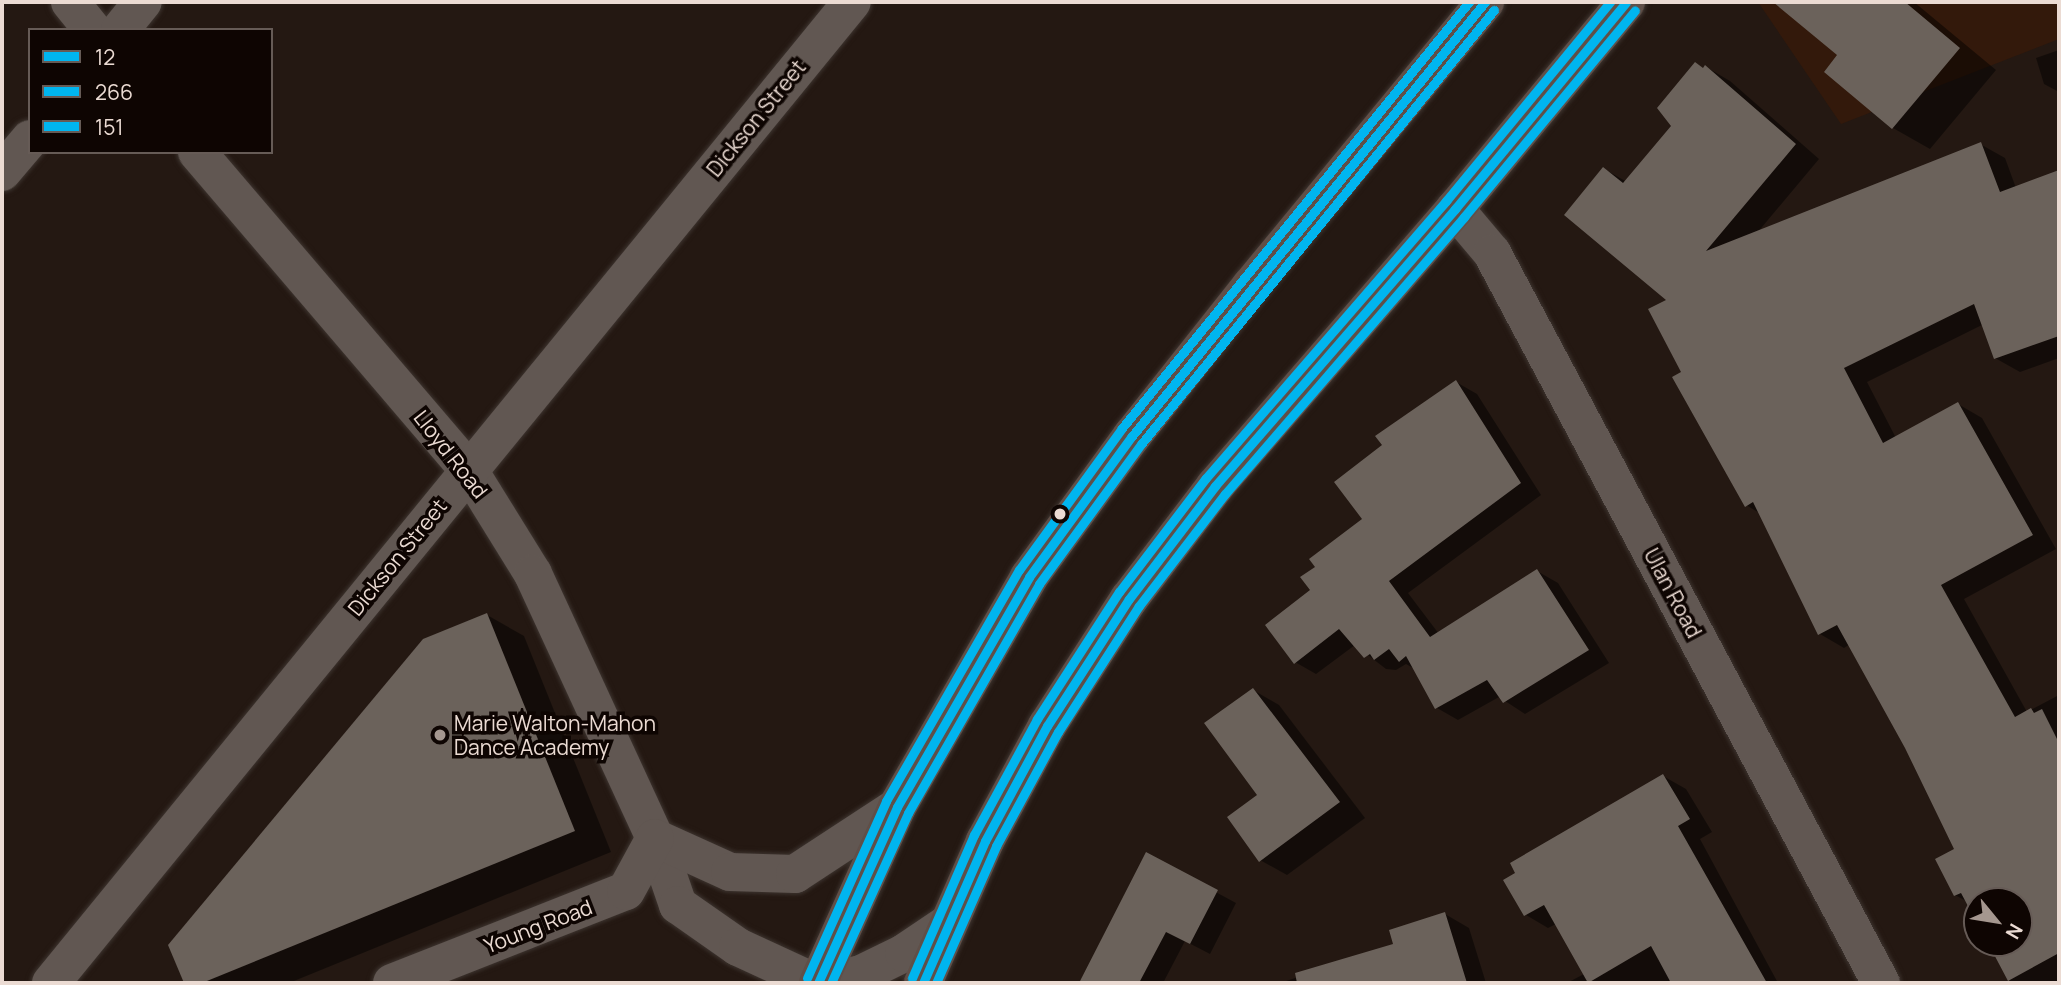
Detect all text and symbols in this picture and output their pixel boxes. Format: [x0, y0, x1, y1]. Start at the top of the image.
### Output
legend [28, 28, 273, 154]
text: 12 [95, 43, 115, 71]
street label: Dickson Street [701, 55, 811, 181]
text: 266 [95, 78, 133, 106]
text: 151 [95, 113, 124, 141]
street label: Lloyd Road [409, 405, 493, 503]
street label: Dickson Street [342, 494, 452, 620]
unlabelled marker [1053, 507, 1067, 521]
street label: Ulan Road [1639, 544, 1707, 642]
place label: Marie Walton-Mahon Dance Academy [454, 710, 656, 760]
marker: Marie Walton-Mahon Dance Academy [432, 727, 448, 743]
north arrow [1963, 887, 2033, 957]
street label: Young Road [480, 894, 596, 958]
text: N [2000, 919, 2029, 944]

